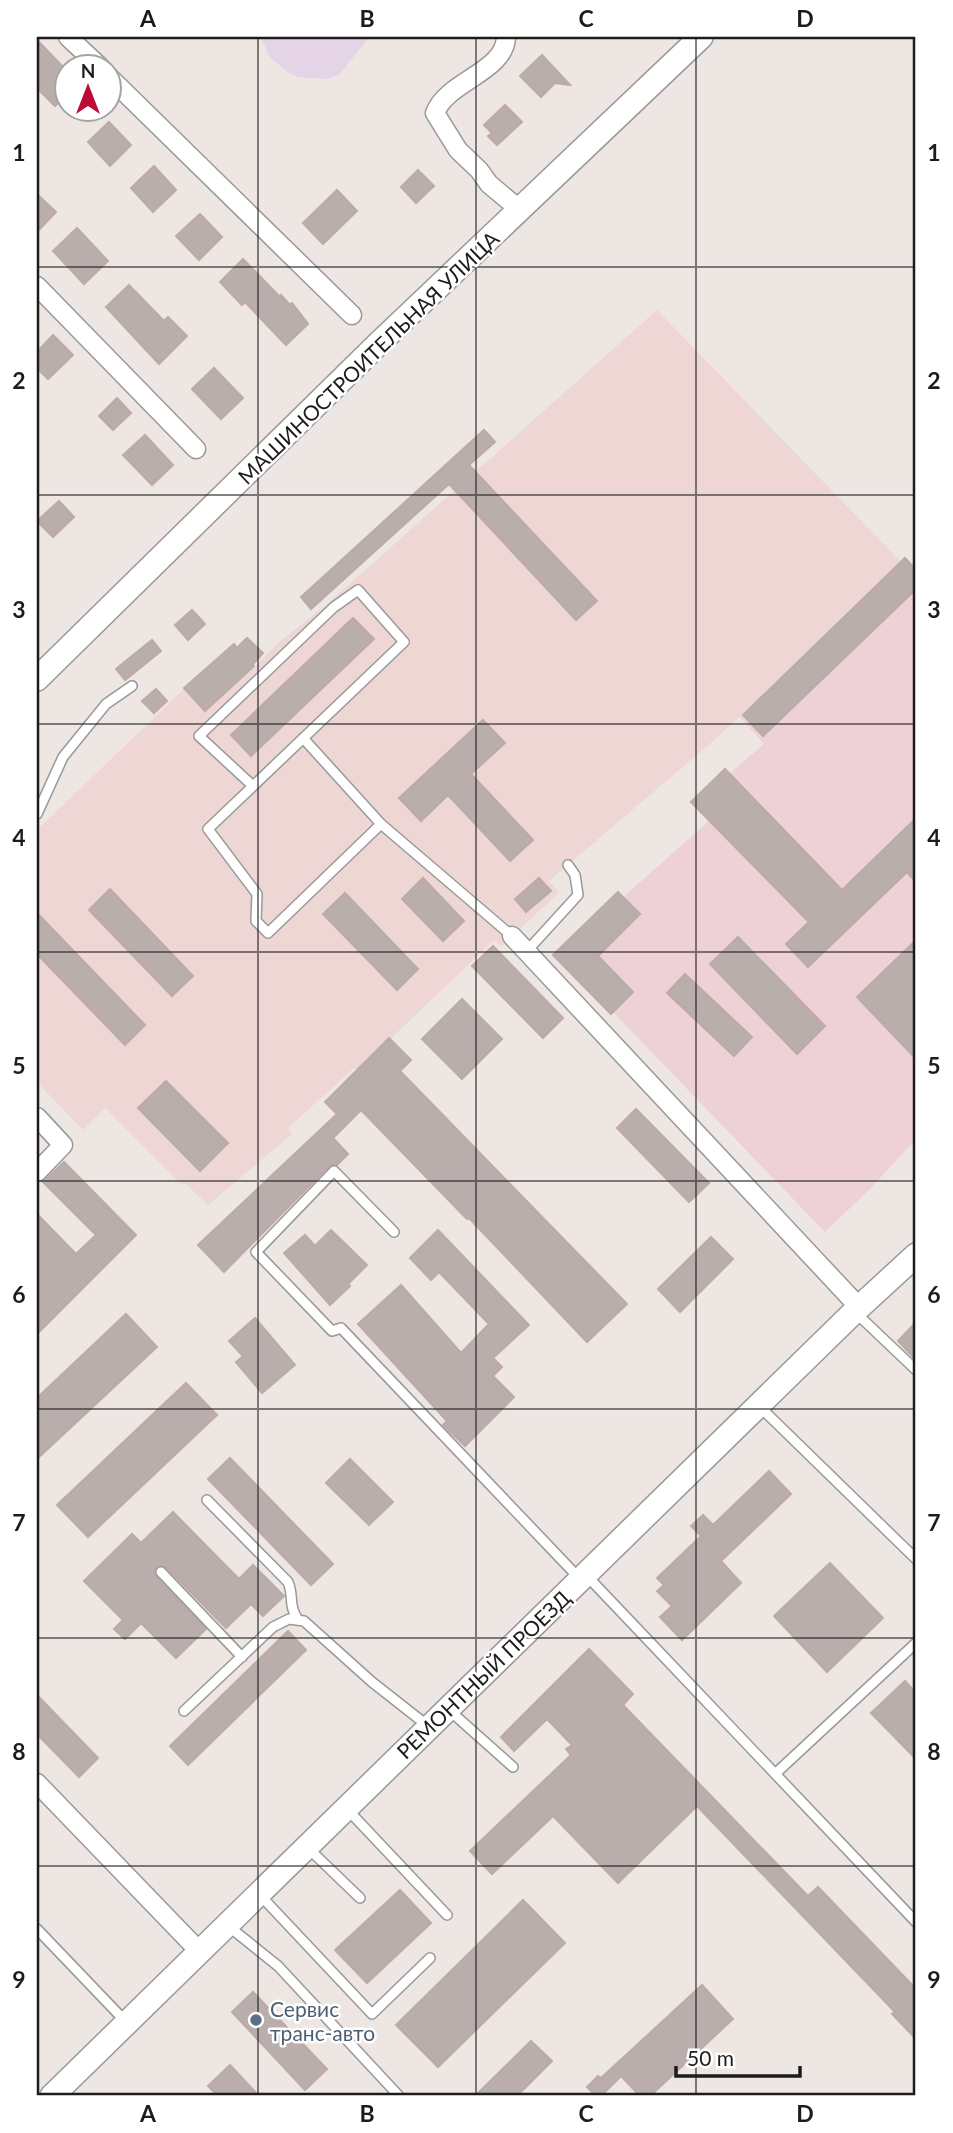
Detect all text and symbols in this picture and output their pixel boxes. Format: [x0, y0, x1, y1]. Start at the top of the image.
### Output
text: A [139, 4, 157, 32]
text: B [359, 4, 375, 32]
text: C [578, 4, 594, 32]
text: D [796, 4, 814, 32]
north arrow [52, 52, 122, 122]
text: N [81, 59, 95, 82]
text: 1 [12, 138, 26, 166]
text: 1 [927, 138, 941, 166]
street label: МАШИНОСТРОИТЕЛЬНАЯ УЛИЦА [232, 225, 504, 489]
text: 2 [12, 366, 26, 394]
text: 2 [927, 366, 941, 394]
text: 3 [12, 595, 26, 623]
text: 3 [927, 595, 941, 623]
text: 4 [12, 823, 26, 851]
text: 4 [927, 823, 941, 851]
text: 5 [12, 1051, 26, 1079]
text: 5 [927, 1051, 941, 1079]
text: 6 [12, 1280, 26, 1308]
text: 6 [927, 1280, 941, 1308]
text: 7 [12, 1508, 26, 1536]
text: 7 [927, 1508, 941, 1536]
street label: РЕМОНТНЫЙ ПРОЕЗД [391, 1585, 575, 1763]
text: 8 [12, 1737, 26, 1765]
text: 8 [927, 1737, 941, 1765]
text: 9 [12, 1965, 26, 1993]
text: 9 [927, 1965, 941, 1993]
place label: Сервис транс-авто [270, 1996, 375, 2045]
marker: Сервис транс-авто [248, 2012, 264, 2028]
scale bar [676, 2035, 801, 2079]
text: 50 m [687, 2045, 734, 2070]
text: A [139, 2099, 157, 2127]
text: B [359, 2099, 375, 2127]
text: C [578, 2099, 594, 2127]
text: D [796, 2099, 814, 2127]

